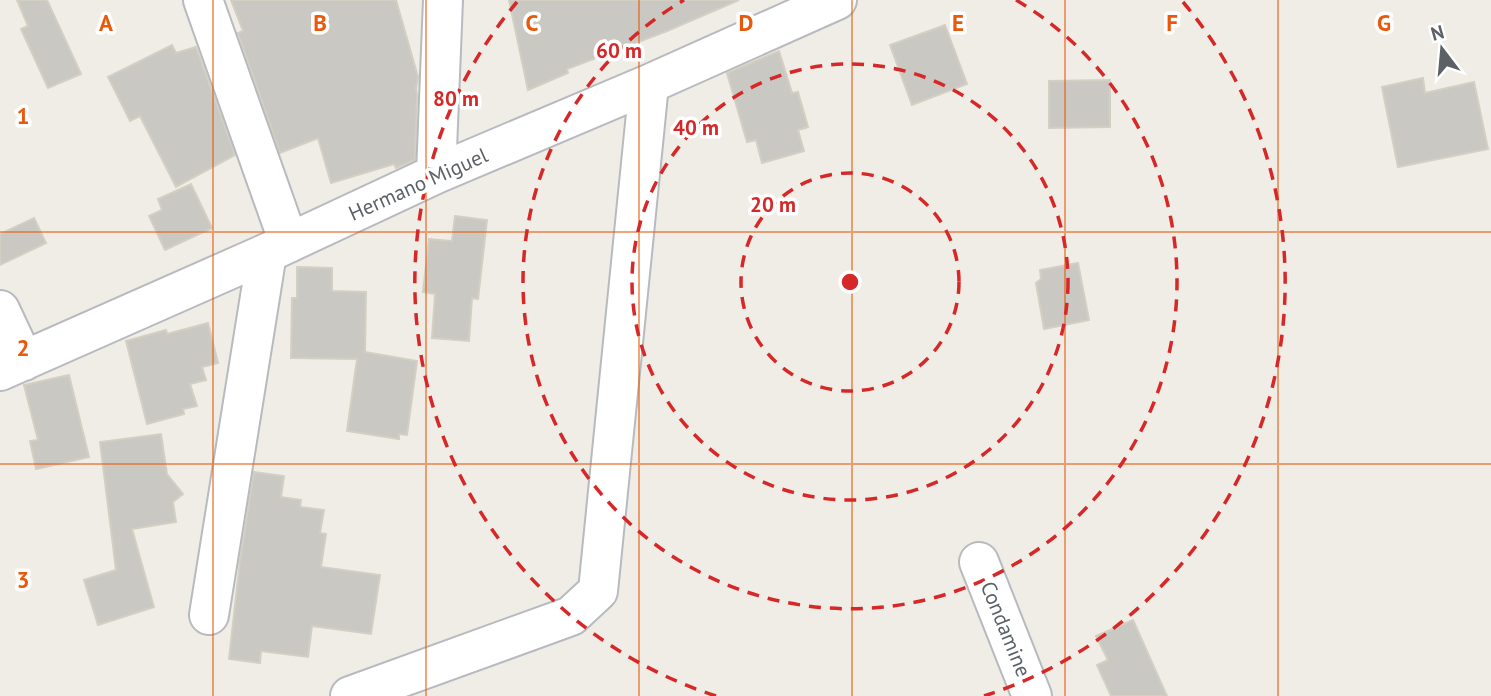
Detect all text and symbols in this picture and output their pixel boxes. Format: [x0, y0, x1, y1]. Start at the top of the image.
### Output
text: A [99, 8, 113, 37]
text: B [313, 8, 327, 37]
text: C [526, 8, 539, 37]
text: D [739, 8, 753, 37]
text: E [952, 8, 964, 37]
text: F [1166, 8, 1178, 37]
text: G [1377, 8, 1391, 37]
north arrow [1407, 14, 1477, 84]
text: N [1428, 19, 1447, 46]
text: 60 m [596, 37, 642, 64]
text: 80 m [433, 85, 479, 112]
text: 1 [16, 101, 30, 130]
text: 40 m [673, 114, 719, 141]
street label: Hermano Miguel [344, 141, 492, 227]
text: 20 m [750, 191, 796, 218]
centre of rings [838, 270, 862, 294]
text: 2 [16, 333, 30, 362]
text: 3 [16, 565, 30, 594]
street label: Condamine [975, 577, 1037, 681]

